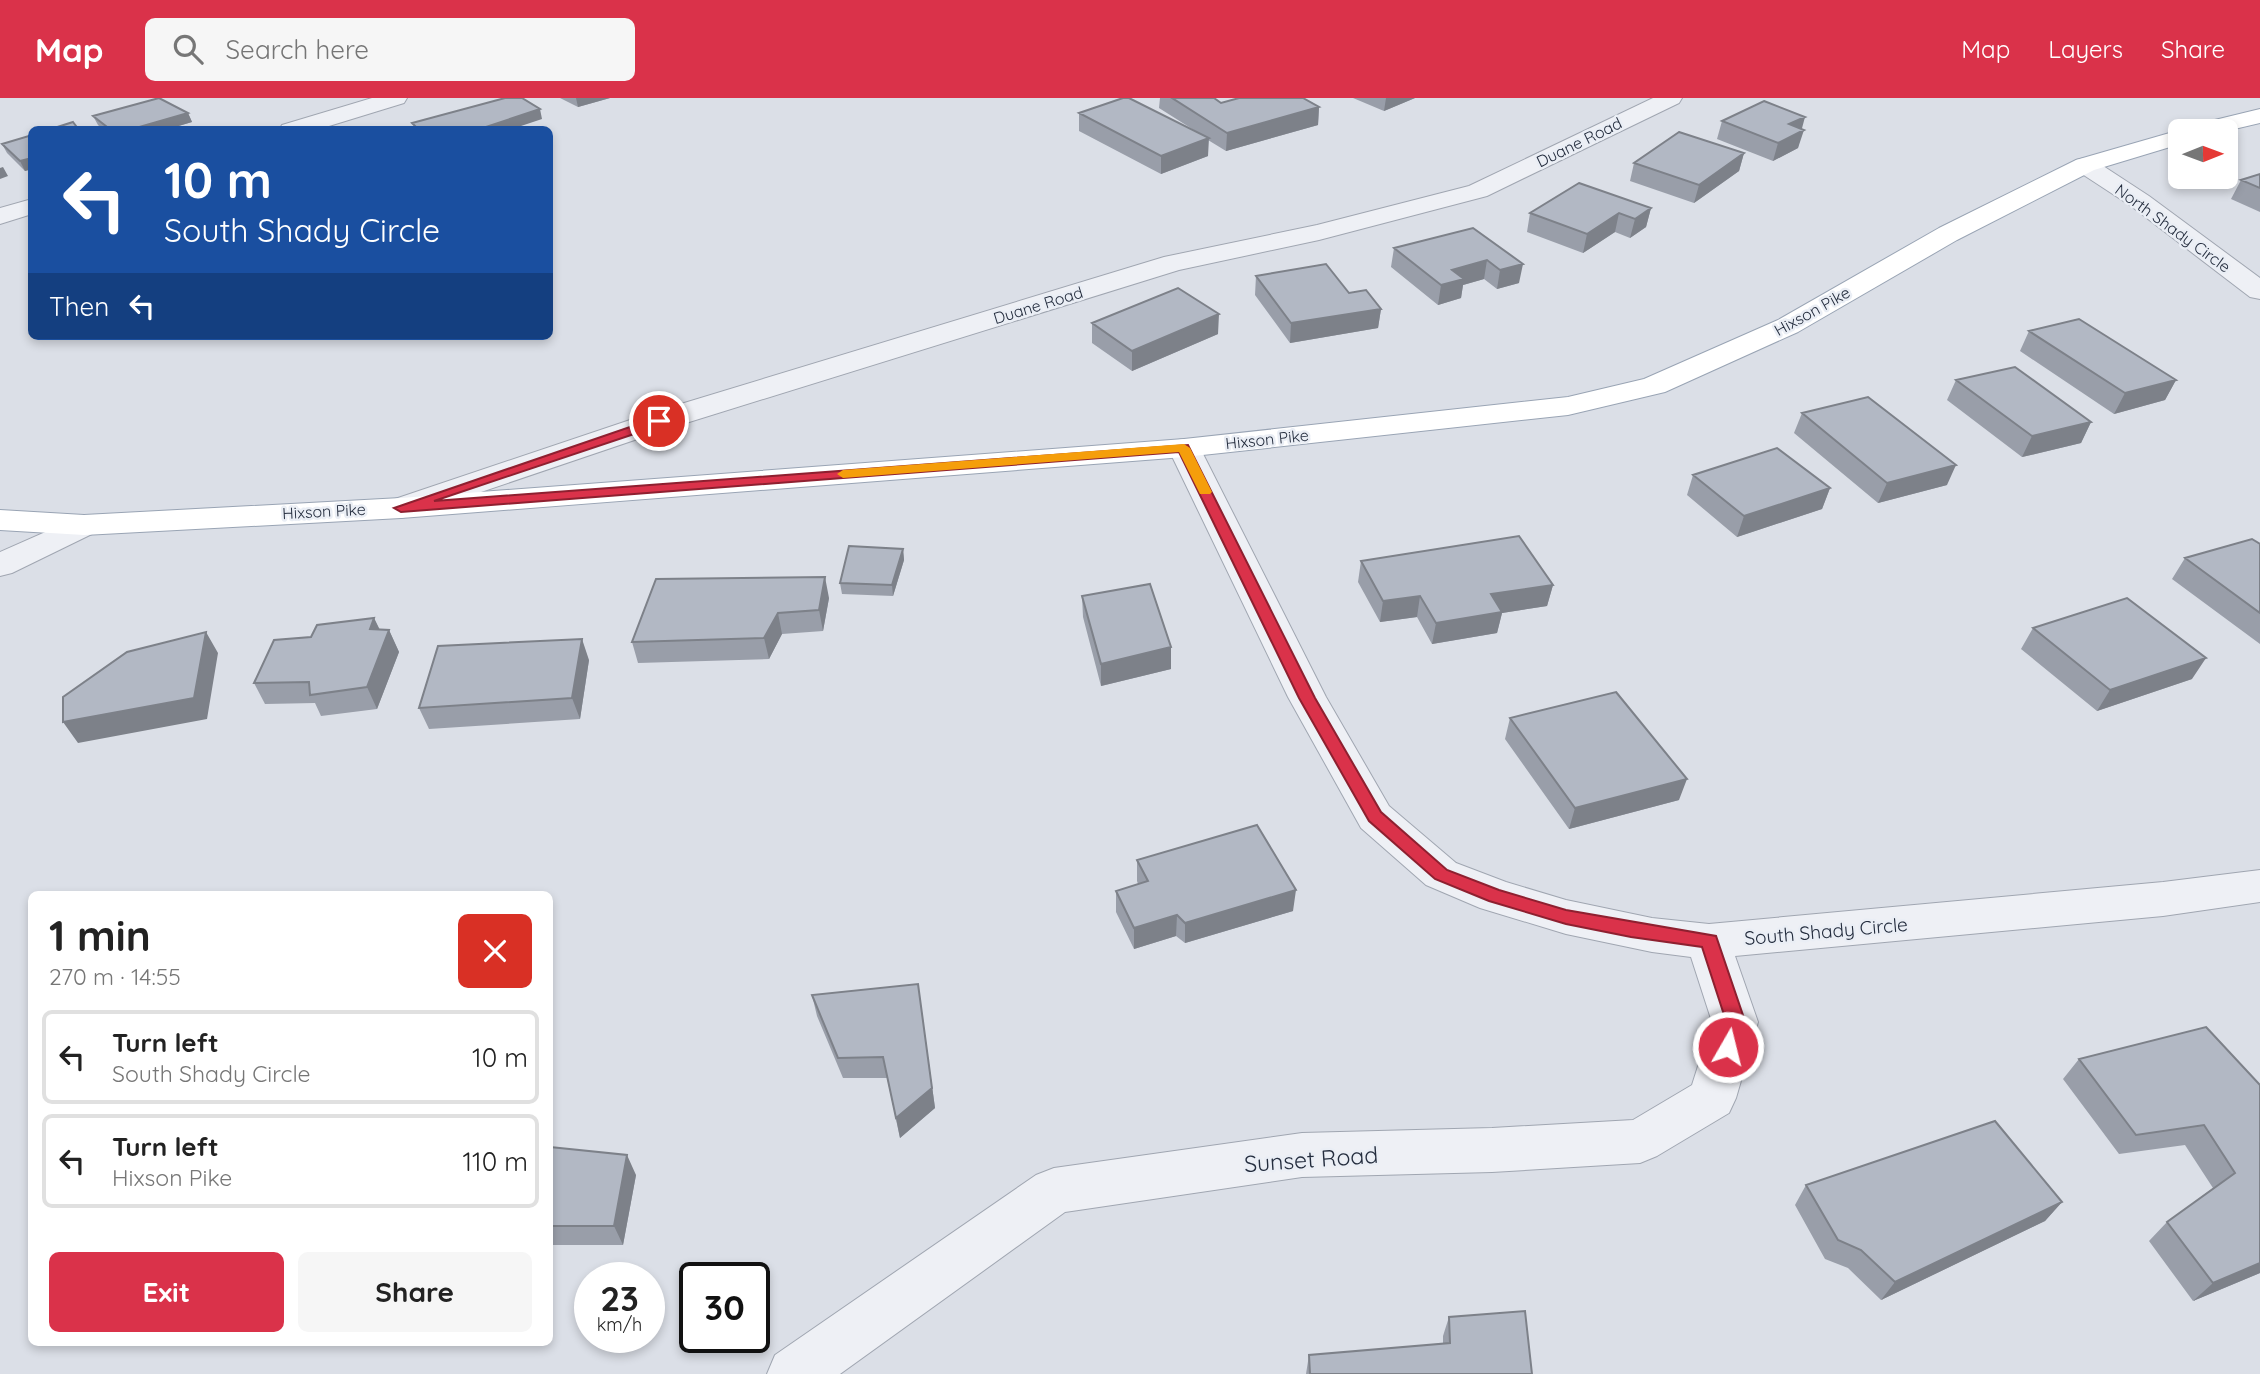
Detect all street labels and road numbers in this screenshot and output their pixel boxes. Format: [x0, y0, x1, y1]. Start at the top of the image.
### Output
street label: Duane Road [1533, 113, 1625, 171]
street label: North Shady Circle [2111, 179, 2235, 277]
street label: Duane Road [991, 282, 1085, 328]
street label: Hixson Pike [1771, 282, 1853, 340]
street label: Hixson Pike [1224, 425, 1310, 453]
street label: Hixson Pike [282, 499, 366, 523]
street label: South Shady Circle [1743, 912, 1909, 950]
street label: Sunset Road [1243, 1140, 1379, 1178]

